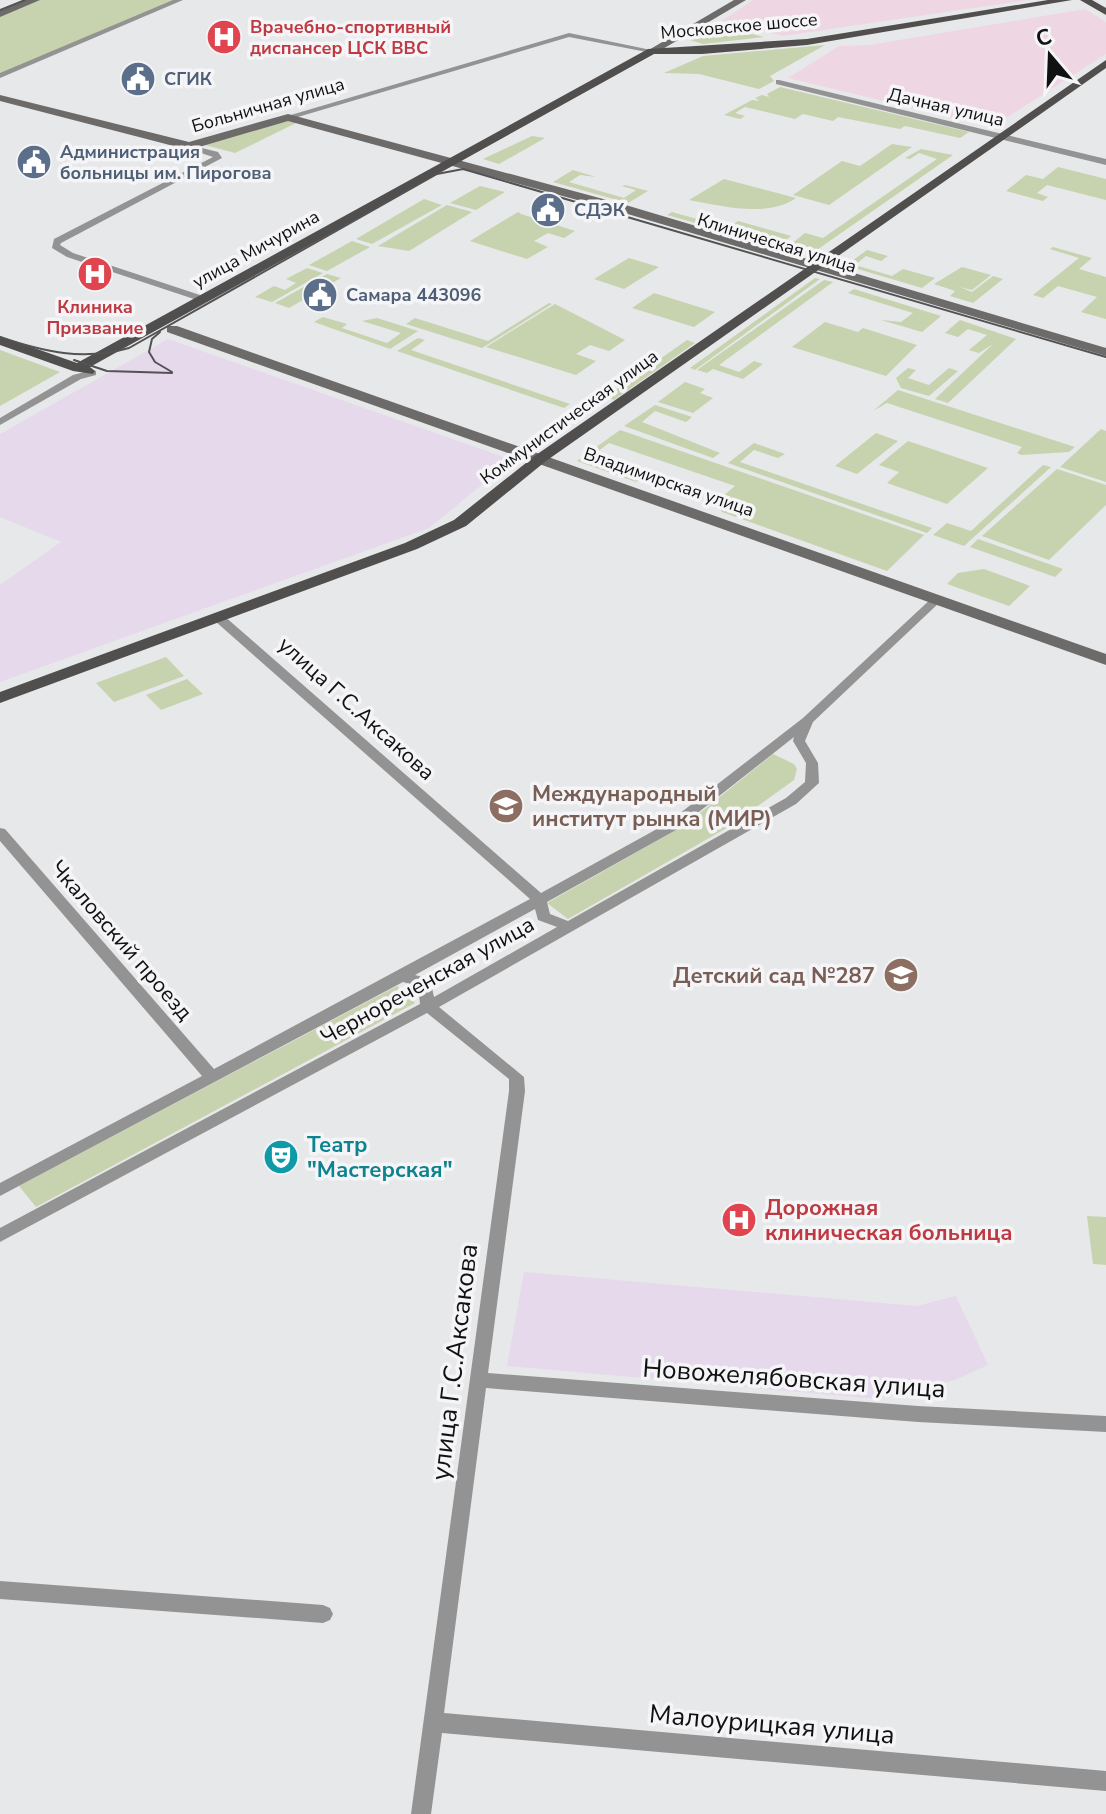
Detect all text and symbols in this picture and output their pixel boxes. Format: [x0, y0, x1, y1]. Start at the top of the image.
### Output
street label: Московское шоссе [660, 7, 818, 45]
place label: Врачебно-спортивный диспансер ЦСК ВВС [250, 15, 451, 60]
north arrow [1010, 16, 1090, 96]
hospital icon: Врачебно-спортивный диспансер ЦСК ВВС [205, 18, 243, 56]
text: С [1032, 21, 1056, 55]
public building icon: СГИК [119, 60, 157, 98]
place label: СГИК [164, 67, 213, 91]
street label: Больничная улица [189, 72, 347, 138]
street label: Дачная улица [886, 82, 1006, 132]
place label: Администрация больницы им. Пирогова [60, 140, 272, 185]
public building icon: Администрация больницы им. Пирогова [15, 143, 53, 181]
public building icon: СДЭК [529, 191, 567, 229]
place label: СДЭК [574, 198, 626, 222]
street label: улица Мичурина [188, 204, 324, 294]
street label: Клиническая улица [694, 207, 860, 279]
hospital icon: Клиника Призвание [76, 255, 114, 293]
public building icon: Самара 443096 [301, 276, 339, 314]
place label: Самара 443096 [346, 283, 482, 307]
place label: Клиника Призвание [46, 295, 144, 340]
street label: Коммунистическая улица [475, 344, 663, 490]
street label: Владимирская улица [581, 442, 757, 522]
street label: улица Г.С.Аксакова [271, 630, 441, 787]
place label: Международный институт рынка (МИР) [532, 779, 772, 834]
school or university icon: Международный институт рынка (МИР) [487, 787, 525, 825]
street label: Чкаловский проезд [43, 854, 199, 1027]
street label: Чернореченская улица [315, 910, 540, 1052]
school or university icon: Детский сад №287 [882, 956, 920, 994]
place label: Детский сад №287 [673, 961, 875, 991]
place label: Театр "Мастерская" [307, 1130, 453, 1185]
theatre icon: Театр "Мастерская" [262, 1138, 300, 1176]
place label: Дорожная клиническая больница [765, 1193, 1013, 1248]
hospital icon: Дорожная клиническая больница [720, 1201, 758, 1239]
street label: улица Г.С.Аксакова [423, 1242, 486, 1482]
street label: Новожелябовская улица [641, 1350, 947, 1407]
street label: Малоурицкая улица [648, 1696, 896, 1753]

